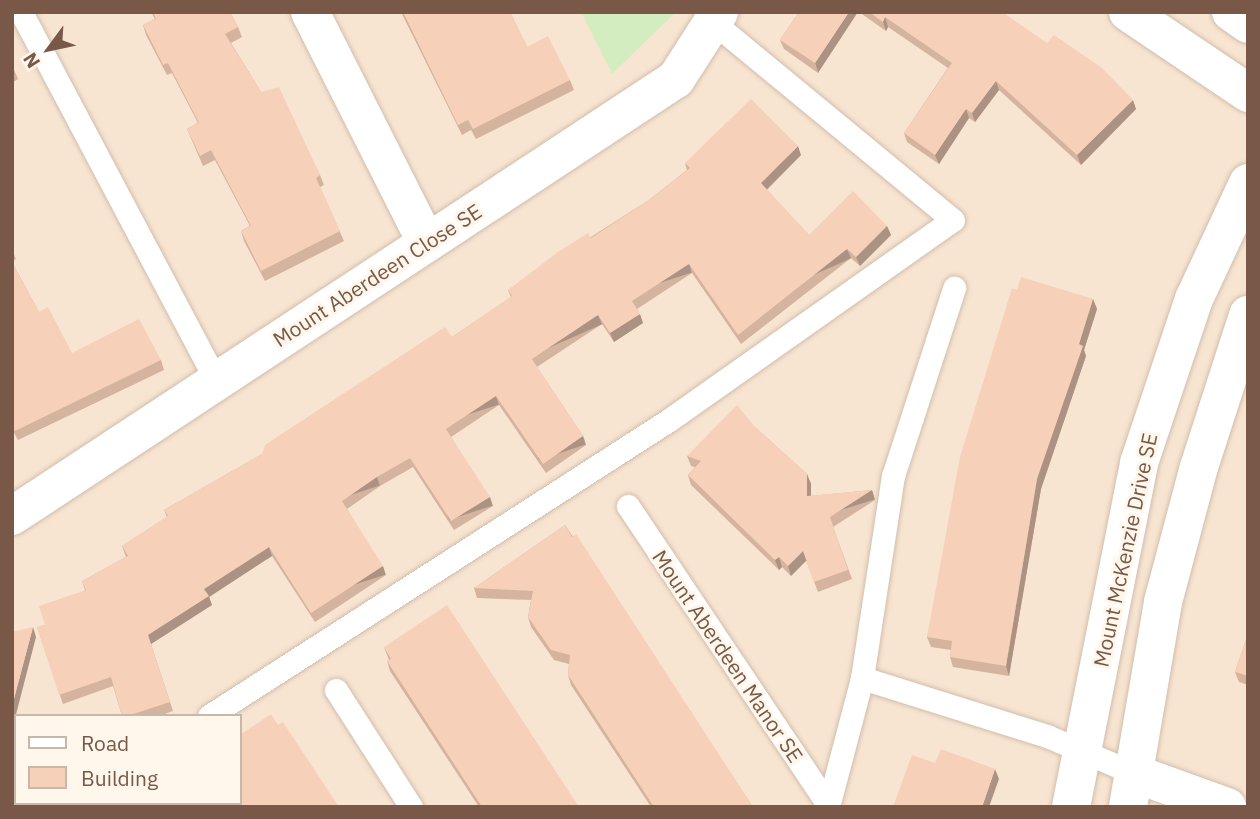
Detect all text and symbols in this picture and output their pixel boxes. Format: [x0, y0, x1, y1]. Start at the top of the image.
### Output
north arrow [14, 14, 84, 84]
text: N [18, 48, 45, 73]
street label: Mount Aberdeen Close SE [268, 198, 486, 352]
street label: Mount McKenzie Drive SE [1088, 431, 1162, 669]
street label: Mount Aberdeen Manor SE [647, 545, 809, 767]
legend [14, 714, 242, 805]
text: Road [81, 729, 129, 757]
text: Building [81, 764, 158, 792]

